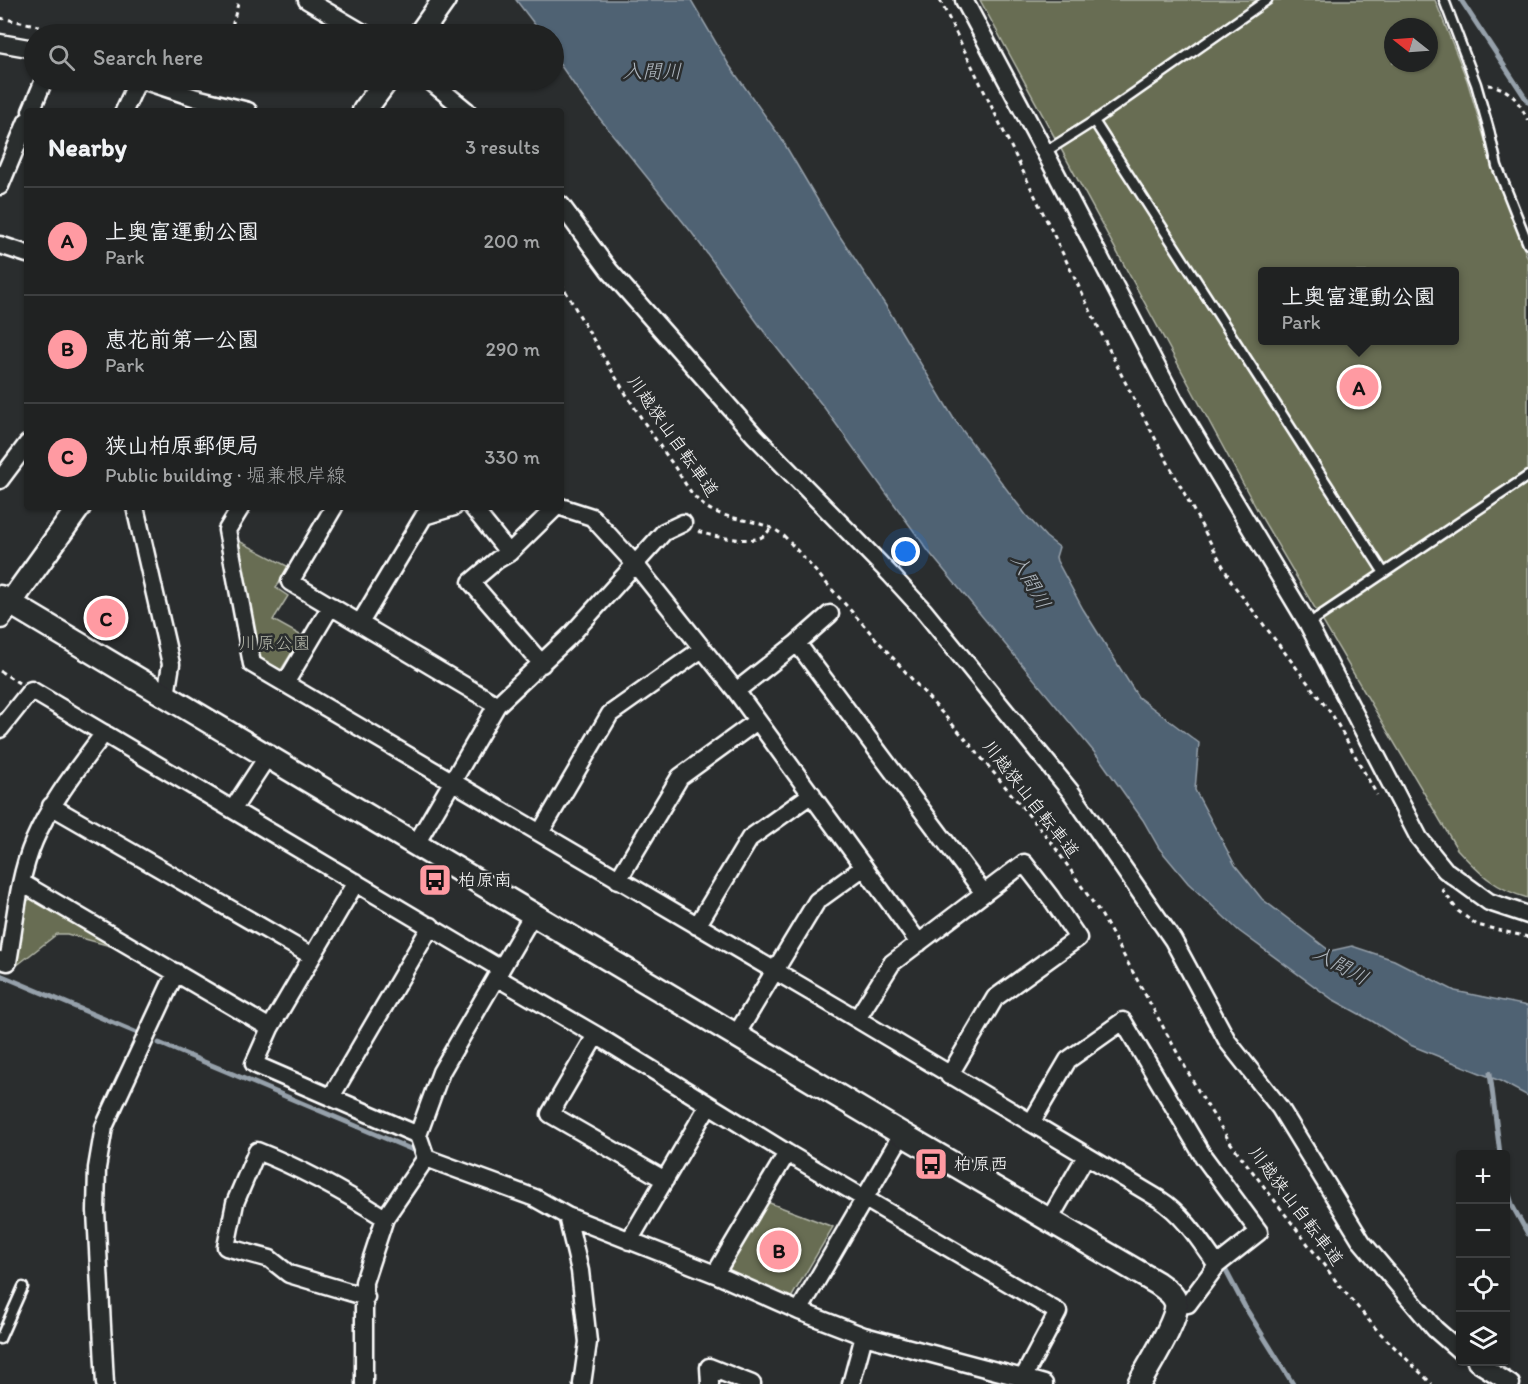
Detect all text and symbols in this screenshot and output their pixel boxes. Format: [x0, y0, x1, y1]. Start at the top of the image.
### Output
north arrow [1384, 18, 1438, 72]
search box [24, 24, 564, 90]
icon: search [45, 41, 78, 74]
text: Search here [93, 44, 203, 71]
water label: 入間川 [622, 59, 682, 83]
text: Nearby [48, 131, 127, 163]
text: 3 results [465, 135, 540, 159]
text: 上奥富運動公園 [105, 218, 259, 245]
text: A [61, 229, 74, 253]
text: 200 m [484, 229, 540, 253]
text: Park [105, 245, 144, 269]
popup [1258, 267, 1459, 345]
text: 上奥富運動公園 [1281, 283, 1436, 310]
text: Park [1281, 310, 1321, 334]
text: 恵花前第一公園 [105, 326, 259, 353]
text: B [61, 337, 74, 361]
text: 290 m [485, 337, 540, 361]
text: Park [105, 353, 144, 377]
pin: A [1340, 364, 1378, 410]
street label: 川越狭山自転車道 [623, 371, 723, 501]
text: 狭山柏原郵便局 [105, 432, 259, 459]
text: C [61, 445, 74, 469]
text: 330 m [485, 445, 540, 469]
text: Public building · 堀兼根岸線 [105, 463, 346, 487]
your location [891, 537, 920, 566]
water label: 入間川 [1006, 549, 1056, 613]
pin: C [86, 596, 126, 640]
park label: 川原公園 [239, 632, 311, 654]
street label: 川越狭山自転車道 [978, 735, 1084, 863]
bus stop icon: 柏原南 [417, 862, 453, 898]
place label: 柏原南 [458, 869, 512, 891]
water label: 入間川 [1309, 940, 1373, 990]
street label: 川越狭山自転車道 [1244, 1142, 1348, 1270]
bus stop icon: 柏原西 [913, 1146, 949, 1182]
map controls [1456, 1150, 1510, 1366]
button: + [1456, 1150, 1510, 1204]
place label: 柏原西 [954, 1153, 1008, 1175]
button: − [1456, 1204, 1510, 1258]
pin: B [760, 1228, 798, 1272]
button: locate [1456, 1258, 1510, 1312]
button: layers [1456, 1312, 1510, 1366]

